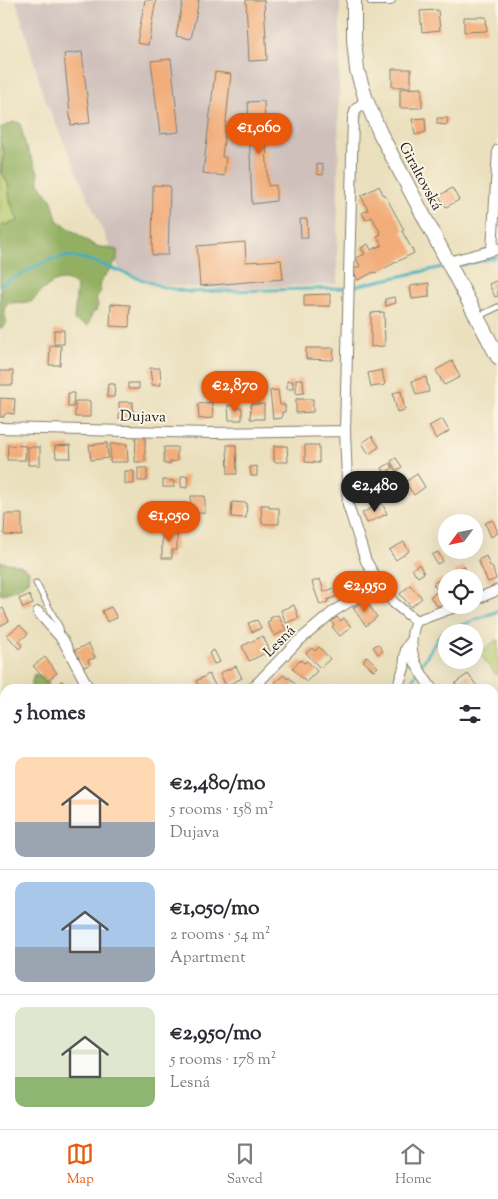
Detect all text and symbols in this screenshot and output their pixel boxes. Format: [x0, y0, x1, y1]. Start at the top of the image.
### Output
pin: €1,060 [218, 112, 300, 155]
text: €1,060 [237, 117, 281, 140]
street label: Giraltovská [393, 139, 447, 215]
pin: €2,870 [194, 370, 276, 413]
text: €2,870 [212, 375, 258, 398]
street label: Dujava [120, 407, 166, 428]
pin: €2,480 [334, 470, 416, 513]
text: €2,480 [352, 475, 398, 498]
pin: €1,050 [128, 500, 210, 543]
text: €1,050 [148, 505, 190, 528]
north arrow [438, 514, 482, 559]
map controls [438, 514, 483, 669]
button: locate [438, 569, 483, 614]
pin: €2,950 [324, 570, 406, 613]
text: €2,950 [344, 575, 386, 598]
street label: Lesná [259, 621, 301, 663]
button: layers [438, 624, 483, 669]
text: 5 homes [15, 699, 85, 729]
icon: filters [456, 700, 484, 728]
text: €2,480/mo [170, 769, 265, 799]
icon: home [55, 777, 115, 837]
text: 5 rooms · 158 m² [170, 799, 274, 822]
text: Dujava [170, 822, 219, 845]
text: €1,050/mo [170, 894, 260, 924]
icon: home [55, 902, 115, 962]
text: 2 rooms · 54 m² [170, 924, 270, 947]
text: Apartment [170, 947, 246, 970]
text: €2,950/mo [170, 1019, 262, 1049]
icon: home [55, 1027, 115, 1087]
text: 5 rooms · 178 m² [170, 1049, 276, 1072]
text: Lesná [170, 1072, 210, 1095]
tab: Map [66, 1140, 94, 1190]
tab: Saved [227, 1140, 263, 1190]
tab: Home [395, 1140, 432, 1190]

